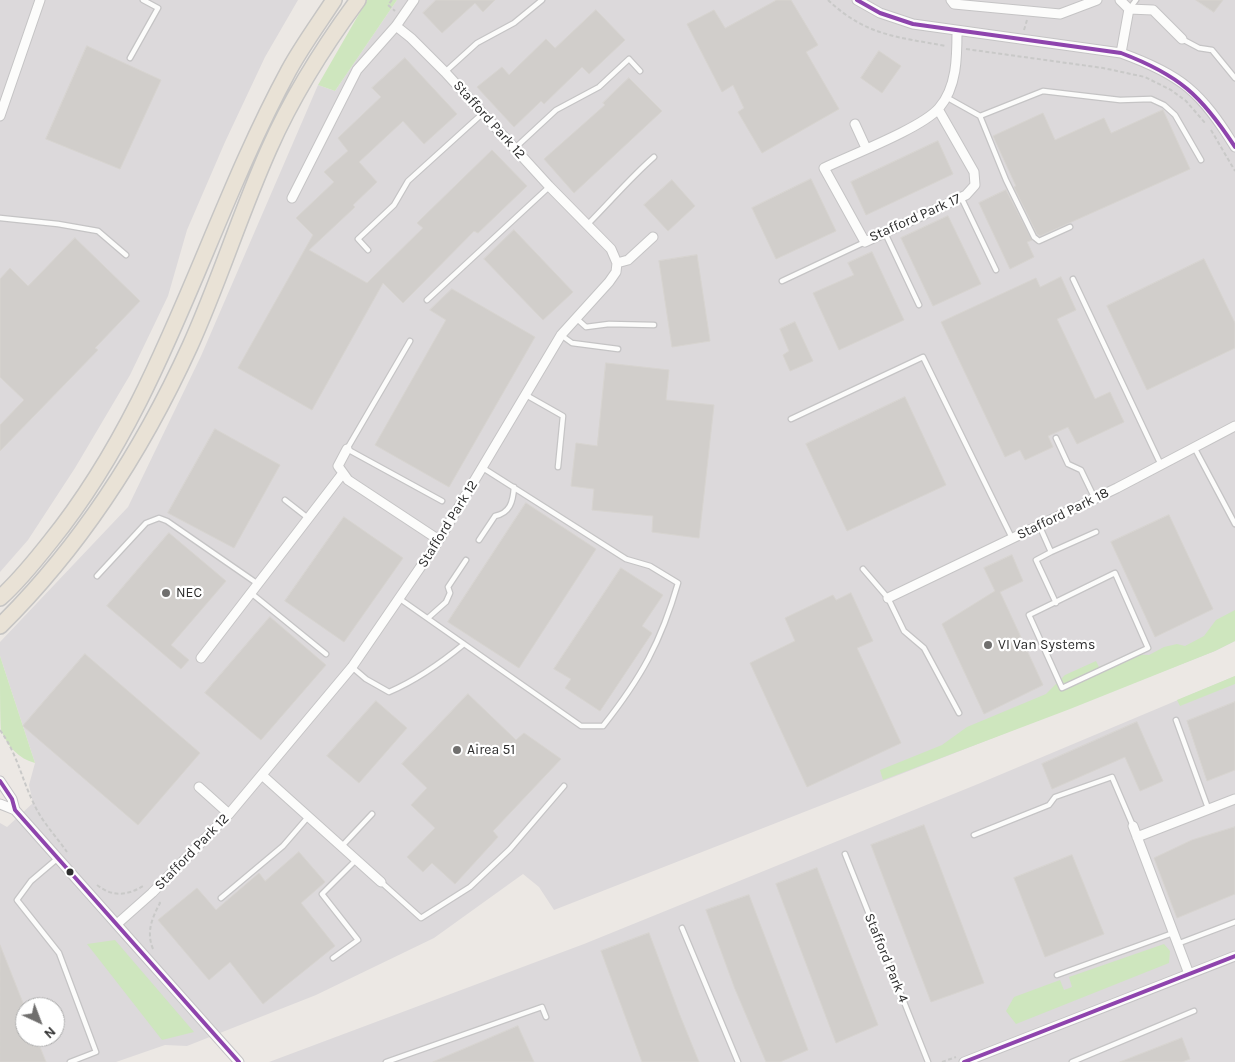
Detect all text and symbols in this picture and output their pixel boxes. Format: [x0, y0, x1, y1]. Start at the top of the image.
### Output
street label: Stafford Park 12 [449, 77, 529, 163]
street label: Stafford Park 17 [867, 190, 963, 246]
street label: Stafford Park 12 [414, 477, 482, 571]
street label: Stafford Park 18 [1014, 484, 1112, 544]
place label: NEC [176, 585, 202, 601]
marker: NEC [160, 587, 172, 599]
place label: VI Van Systems [998, 637, 1095, 653]
marker: VI Van Systems [982, 639, 994, 651]
place label: Airea 51 [467, 742, 515, 758]
marker: Airea 51 [451, 744, 463, 756]
street label: Stafford Park 12 [151, 810, 233, 894]
unlabelled marker [65, 867, 75, 877]
street label: Stafford Park 4 [860, 911, 912, 1005]
north arrow [15, 997, 65, 1047]
text: N [40, 1023, 59, 1042]

